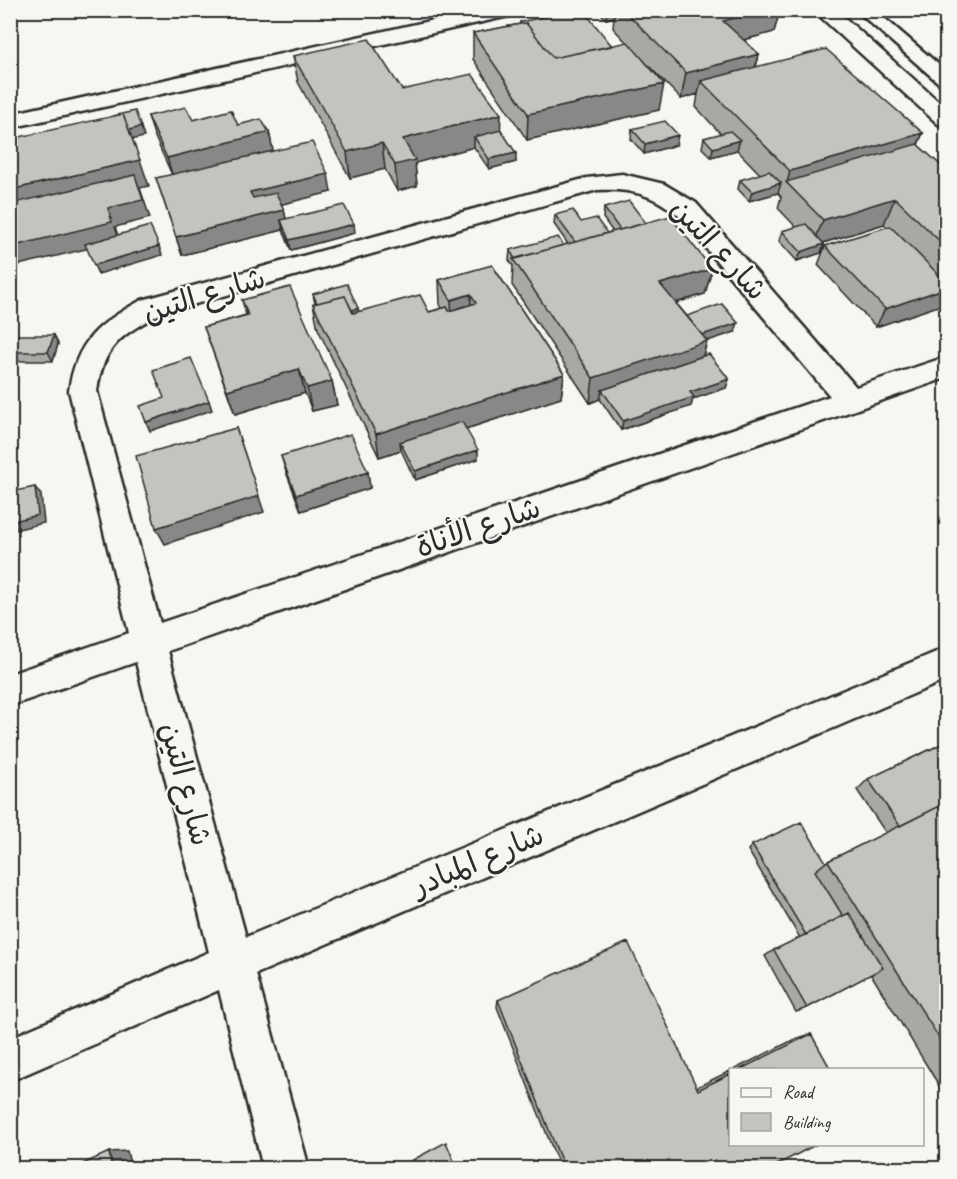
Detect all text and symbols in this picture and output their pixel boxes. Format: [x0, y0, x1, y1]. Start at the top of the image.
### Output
street label: شارع التين [661, 190, 776, 309]
street label: شارع التين [138, 258, 270, 333]
street label: شارع الأناة [410, 487, 546, 568]
street label: شارع التين [149, 718, 221, 850]
street label: شارع المبادر [404, 815, 550, 908]
legend [729, 1068, 924, 1146]
text: Road [783, 1081, 816, 1103]
text: Building [783, 1111, 832, 1133]

